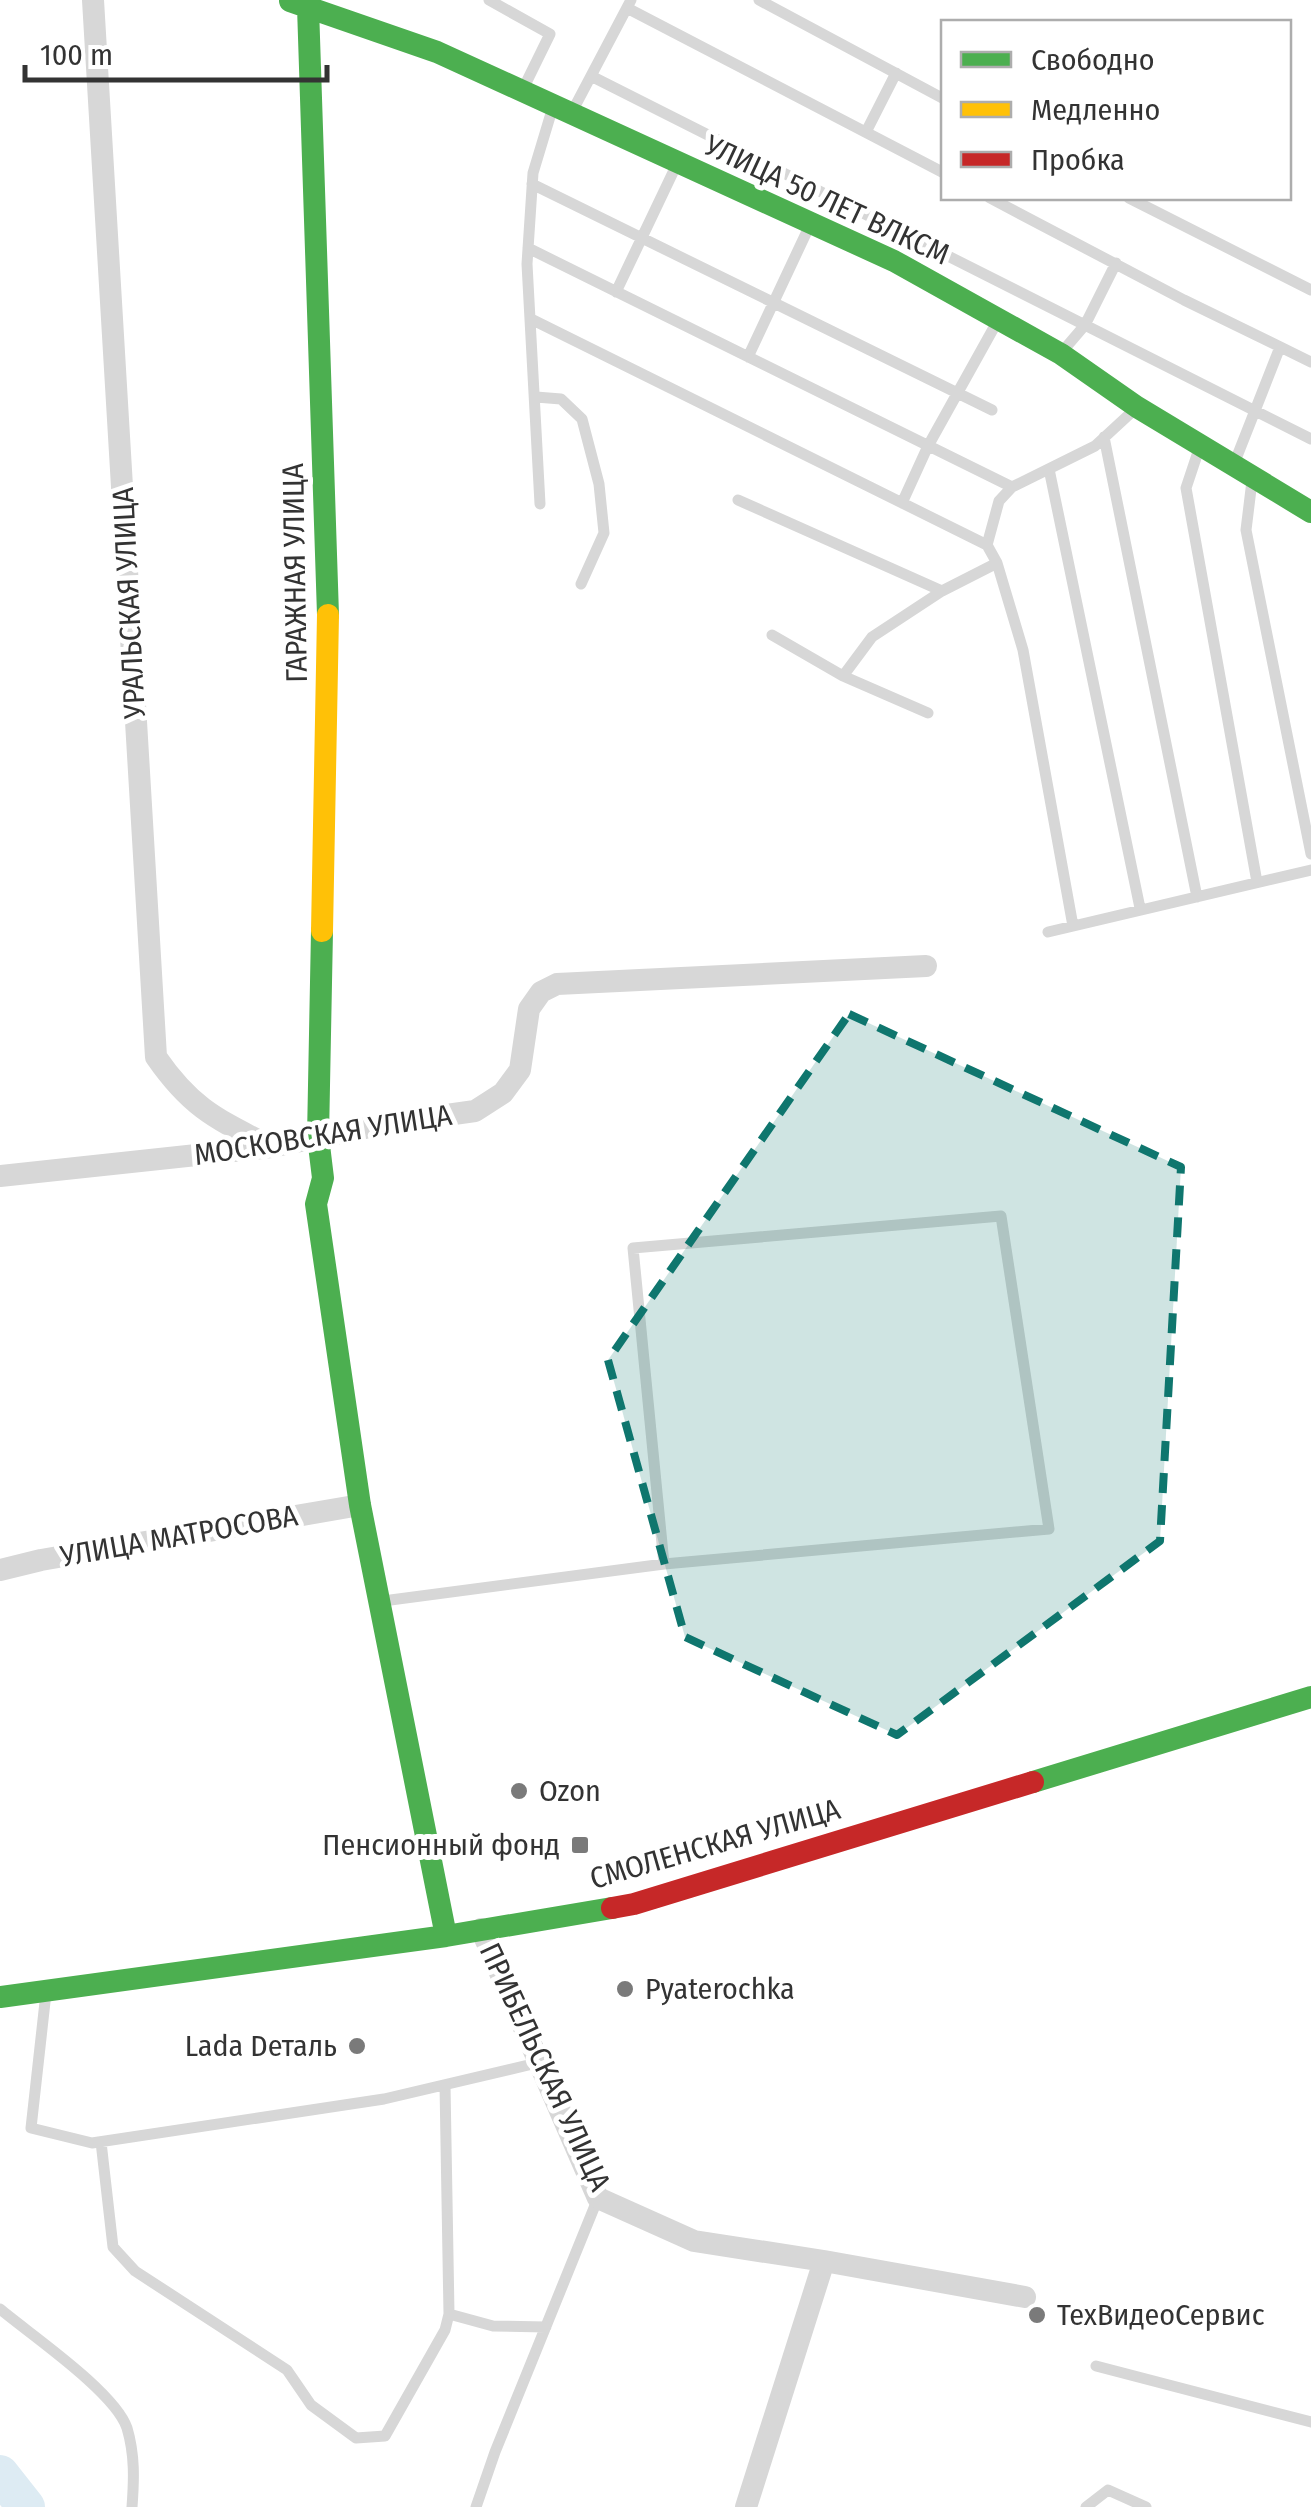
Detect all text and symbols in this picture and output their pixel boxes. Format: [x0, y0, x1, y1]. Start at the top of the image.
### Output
scale bar [25, 20, 328, 82]
legend [941, 20, 1291, 200]
text: 100 m [40, 37, 113, 73]
text: Свободно [1031, 42, 1154, 78]
text: Медленно [1031, 92, 1160, 128]
street label: УЛИЦА 50 ЛЕТ ВЛКСМ [698, 127, 955, 273]
text: Пробка [1031, 142, 1125, 178]
street label: ГАРАЖНАЯ УЛИЦА [275, 463, 315, 683]
street label: УРАЛЬСКАЯ УЛИЦА [105, 486, 153, 721]
street label: МОСКОВСКАЯ УЛИЦА [192, 1097, 455, 1173]
street label: УЛИЦА МАТРОСОВА [57, 1497, 301, 1575]
place label: Ozon [539, 1773, 601, 1809]
marker: Ozon [508, 1780, 530, 1802]
street label: СМОЛЕНСКАЯ УЛИЦА [586, 1791, 844, 1897]
place label: Пенсионный фонд [322, 1827, 560, 1863]
marker: Пенсионный фонд [569, 1834, 591, 1856]
street label: ПРИБЕЛЬСКАЯ УЛИЦА [472, 1937, 618, 2197]
place label: Pyaterochka [645, 1971, 795, 2007]
marker: Pyaterochka [614, 1978, 636, 2000]
place label: Lada Dеталь [185, 2028, 337, 2064]
marker: Lada Dеталь [346, 2035, 368, 2057]
place label: ТехВидеоСервис [1057, 2297, 1265, 2333]
marker: ТехВидеоСервис [1026, 2304, 1048, 2326]

